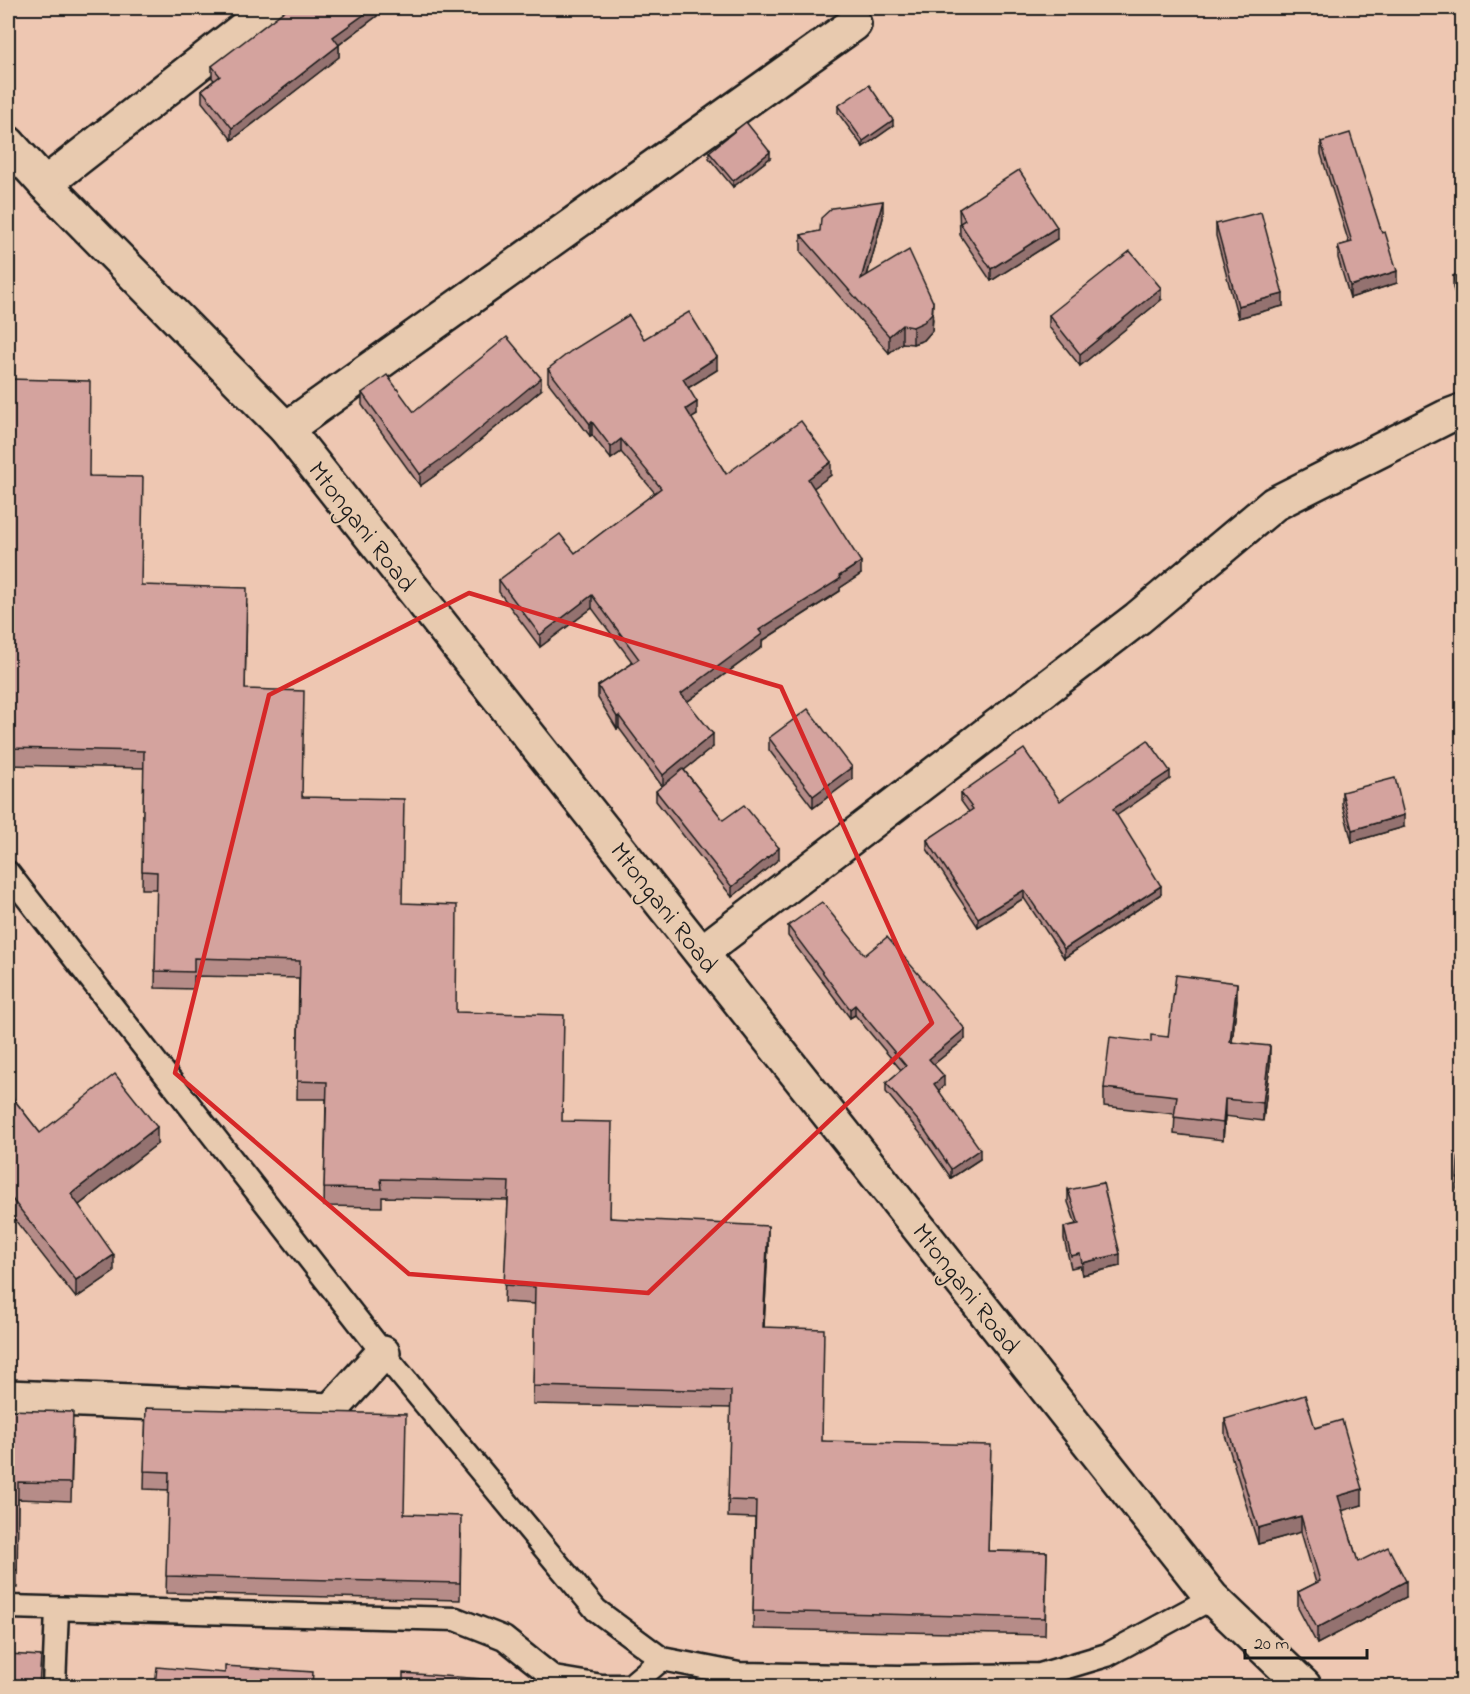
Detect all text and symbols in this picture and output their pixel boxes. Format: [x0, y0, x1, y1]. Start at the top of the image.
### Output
street label: Mtongani Road [297, 454, 424, 602]
street label: Mtongani Road [599, 835, 726, 983]
street label: Mtongani Road [901, 1216, 1028, 1364]
scale bar [1245, 1622, 1366, 1660]
text: 20 m [1254, 1632, 1289, 1658]

